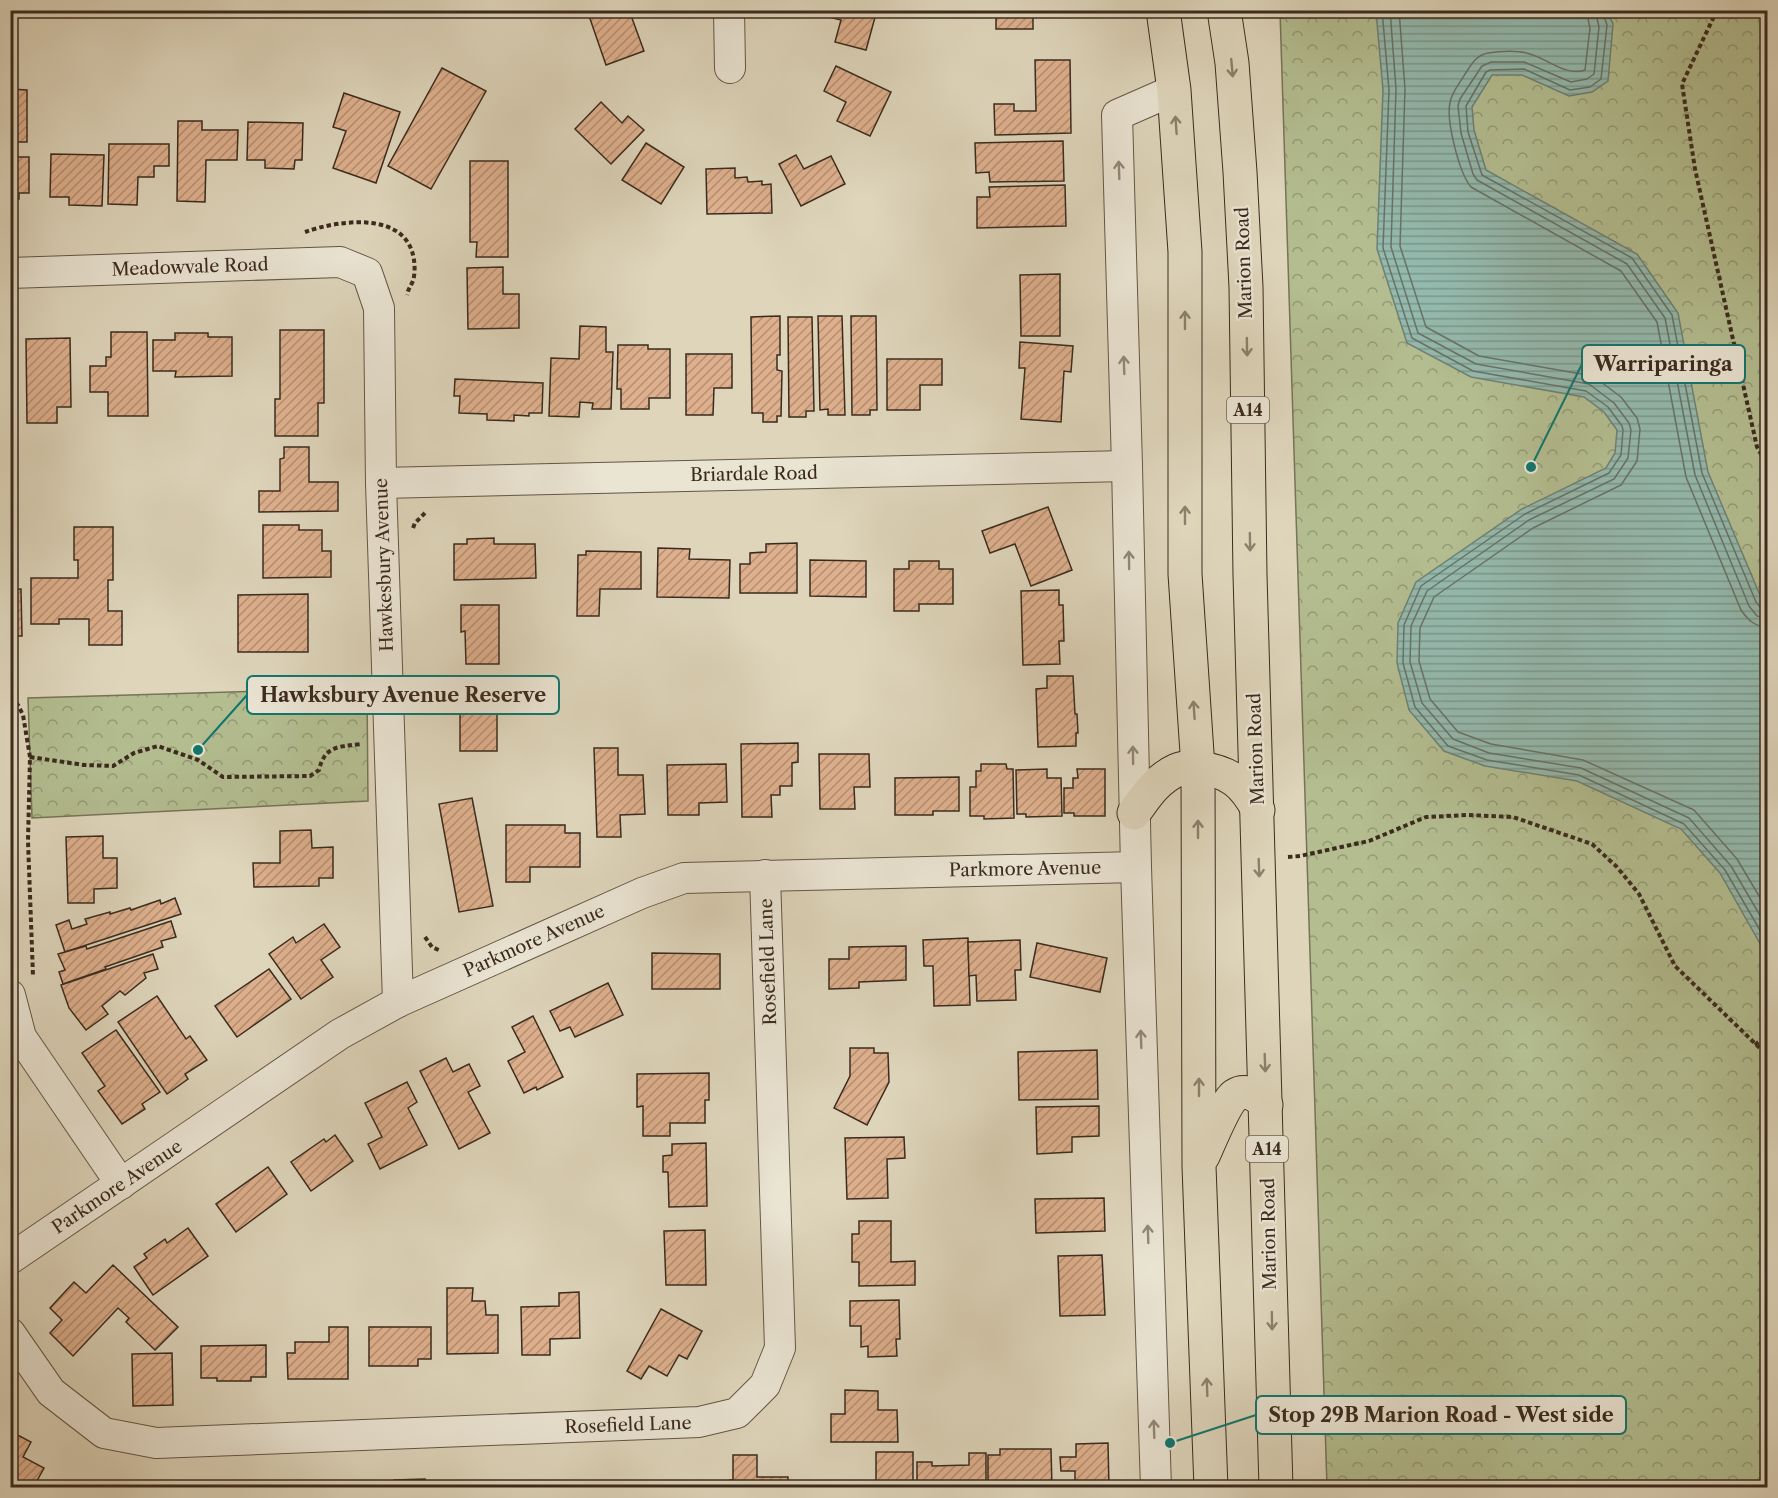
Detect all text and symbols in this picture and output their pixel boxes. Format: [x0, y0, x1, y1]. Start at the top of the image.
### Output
one-way arrow [1227, 58, 1238, 78]
one-way arrow [1170, 116, 1181, 136]
one-way arrow [1113, 160, 1125, 180]
street label: Marion Road [1231, 207, 1257, 319]
street label: Meadowvale Road [111, 253, 269, 281]
one-way arrow [1179, 310, 1191, 330]
one-way arrow [1241, 336, 1253, 356]
callout: Warriparinga [1582, 345, 1745, 383]
text: Warriparinga [1592, 352, 1733, 376]
one-way arrow [1119, 355, 1130, 375]
road number: A14 [1227, 397, 1269, 423]
street label: Briardale Road [690, 462, 818, 486]
street label: Hawkesbury Avenue [370, 478, 398, 652]
one-way arrow [1179, 505, 1191, 525]
one-way arrow [1244, 531, 1256, 551]
one-way arrow [1123, 550, 1135, 570]
callout: Hawksbury Avenue Reserve [247, 676, 559, 714]
text: Hawksbury Avenue Reserve [260, 683, 546, 707]
street label: Marion Road [1243, 693, 1269, 805]
one-way arrow [1188, 700, 1199, 720]
one-way arrow [1127, 745, 1139, 765]
one-way arrow [1192, 819, 1204, 839]
street label: Parkmore Avenue [949, 857, 1101, 881]
one-way arrow [1254, 858, 1265, 878]
street label: Rosefield Lane [755, 898, 781, 1026]
street label: Parkmore Avenue [460, 900, 608, 982]
one-way arrow [1136, 1030, 1147, 1050]
one-way arrow [1259, 1052, 1271, 1072]
one-way arrow [1193, 1077, 1205, 1097]
street label: Parkmore Avenue [48, 1135, 186, 1239]
road number: A14 [1246, 1136, 1288, 1162]
street label: Marion Road [1257, 1178, 1281, 1290]
one-way arrow [1142, 1225, 1153, 1245]
one-way arrow [1266, 1310, 1277, 1330]
one-way arrow [1202, 1378, 1213, 1398]
callout: Stop 29B Marion Road - West side [1256, 1396, 1626, 1434]
text: Stop 29B Marion Road - West side [1268, 1403, 1614, 1427]
street label: Rosefield Lane [564, 1412, 692, 1438]
one-way arrow [1148, 1420, 1160, 1440]

